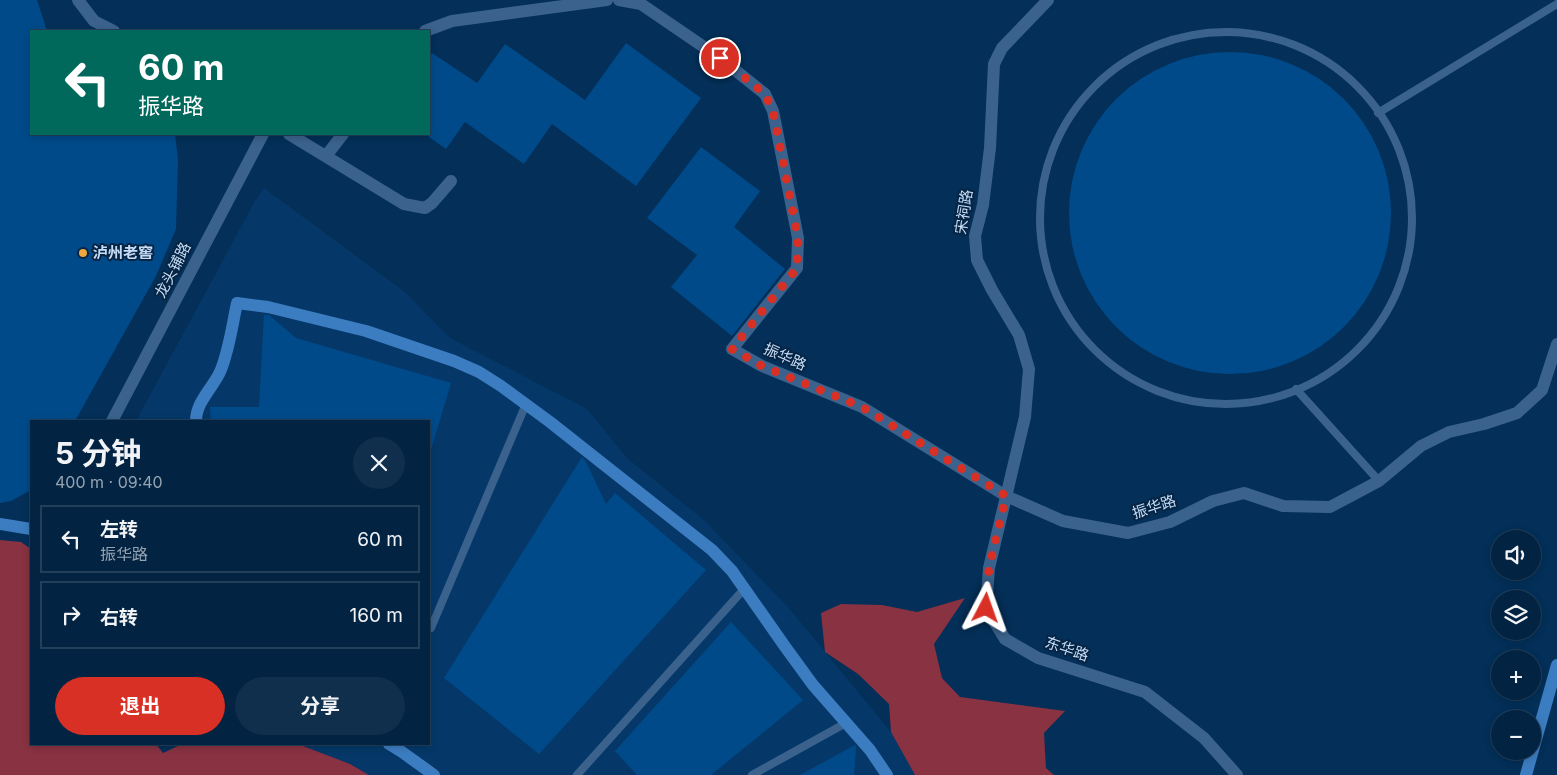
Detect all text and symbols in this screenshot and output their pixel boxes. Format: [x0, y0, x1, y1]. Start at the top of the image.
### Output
pin [699, 37, 741, 79]
icon: arrive [706, 44, 734, 72]
text: 60 m [138, 46, 225, 88]
icon: left [55, 50, 120, 115]
text: 振华路 [138, 93, 204, 119]
street label: 宋祠路 [951, 188, 976, 236]
street label: 龙头铺路 [150, 239, 195, 301]
place label: 泸州老窖 [93, 243, 153, 262]
marker: 泸州老窖 [77, 247, 89, 259]
street label: 振华路 [761, 339, 810, 374]
text: 5 分钟 [55, 435, 141, 471]
button: close [353, 437, 405, 489]
text: 400 m · 09:40 [55, 472, 163, 492]
street label: 振华路 [1130, 491, 1178, 523]
text: 左转 [100, 518, 138, 541]
icon: left [57, 525, 85, 553]
text: 60 m [357, 528, 403, 551]
map controls [1491, 530, 1541, 760]
button: sound [1491, 530, 1541, 580]
text: 振华路 [100, 544, 148, 564]
position arrow [959, 581, 1011, 633]
button: layers [1491, 590, 1541, 640]
icon: right [57, 601, 85, 629]
text: 160 m [350, 604, 403, 627]
text: 右转 [100, 606, 138, 629]
street label: 东华路 [1043, 632, 1092, 665]
button: + [1491, 650, 1541, 700]
button: 退出 [55, 677, 225, 735]
button: 分享 [235, 677, 405, 735]
button: − [1491, 710, 1541, 760]

